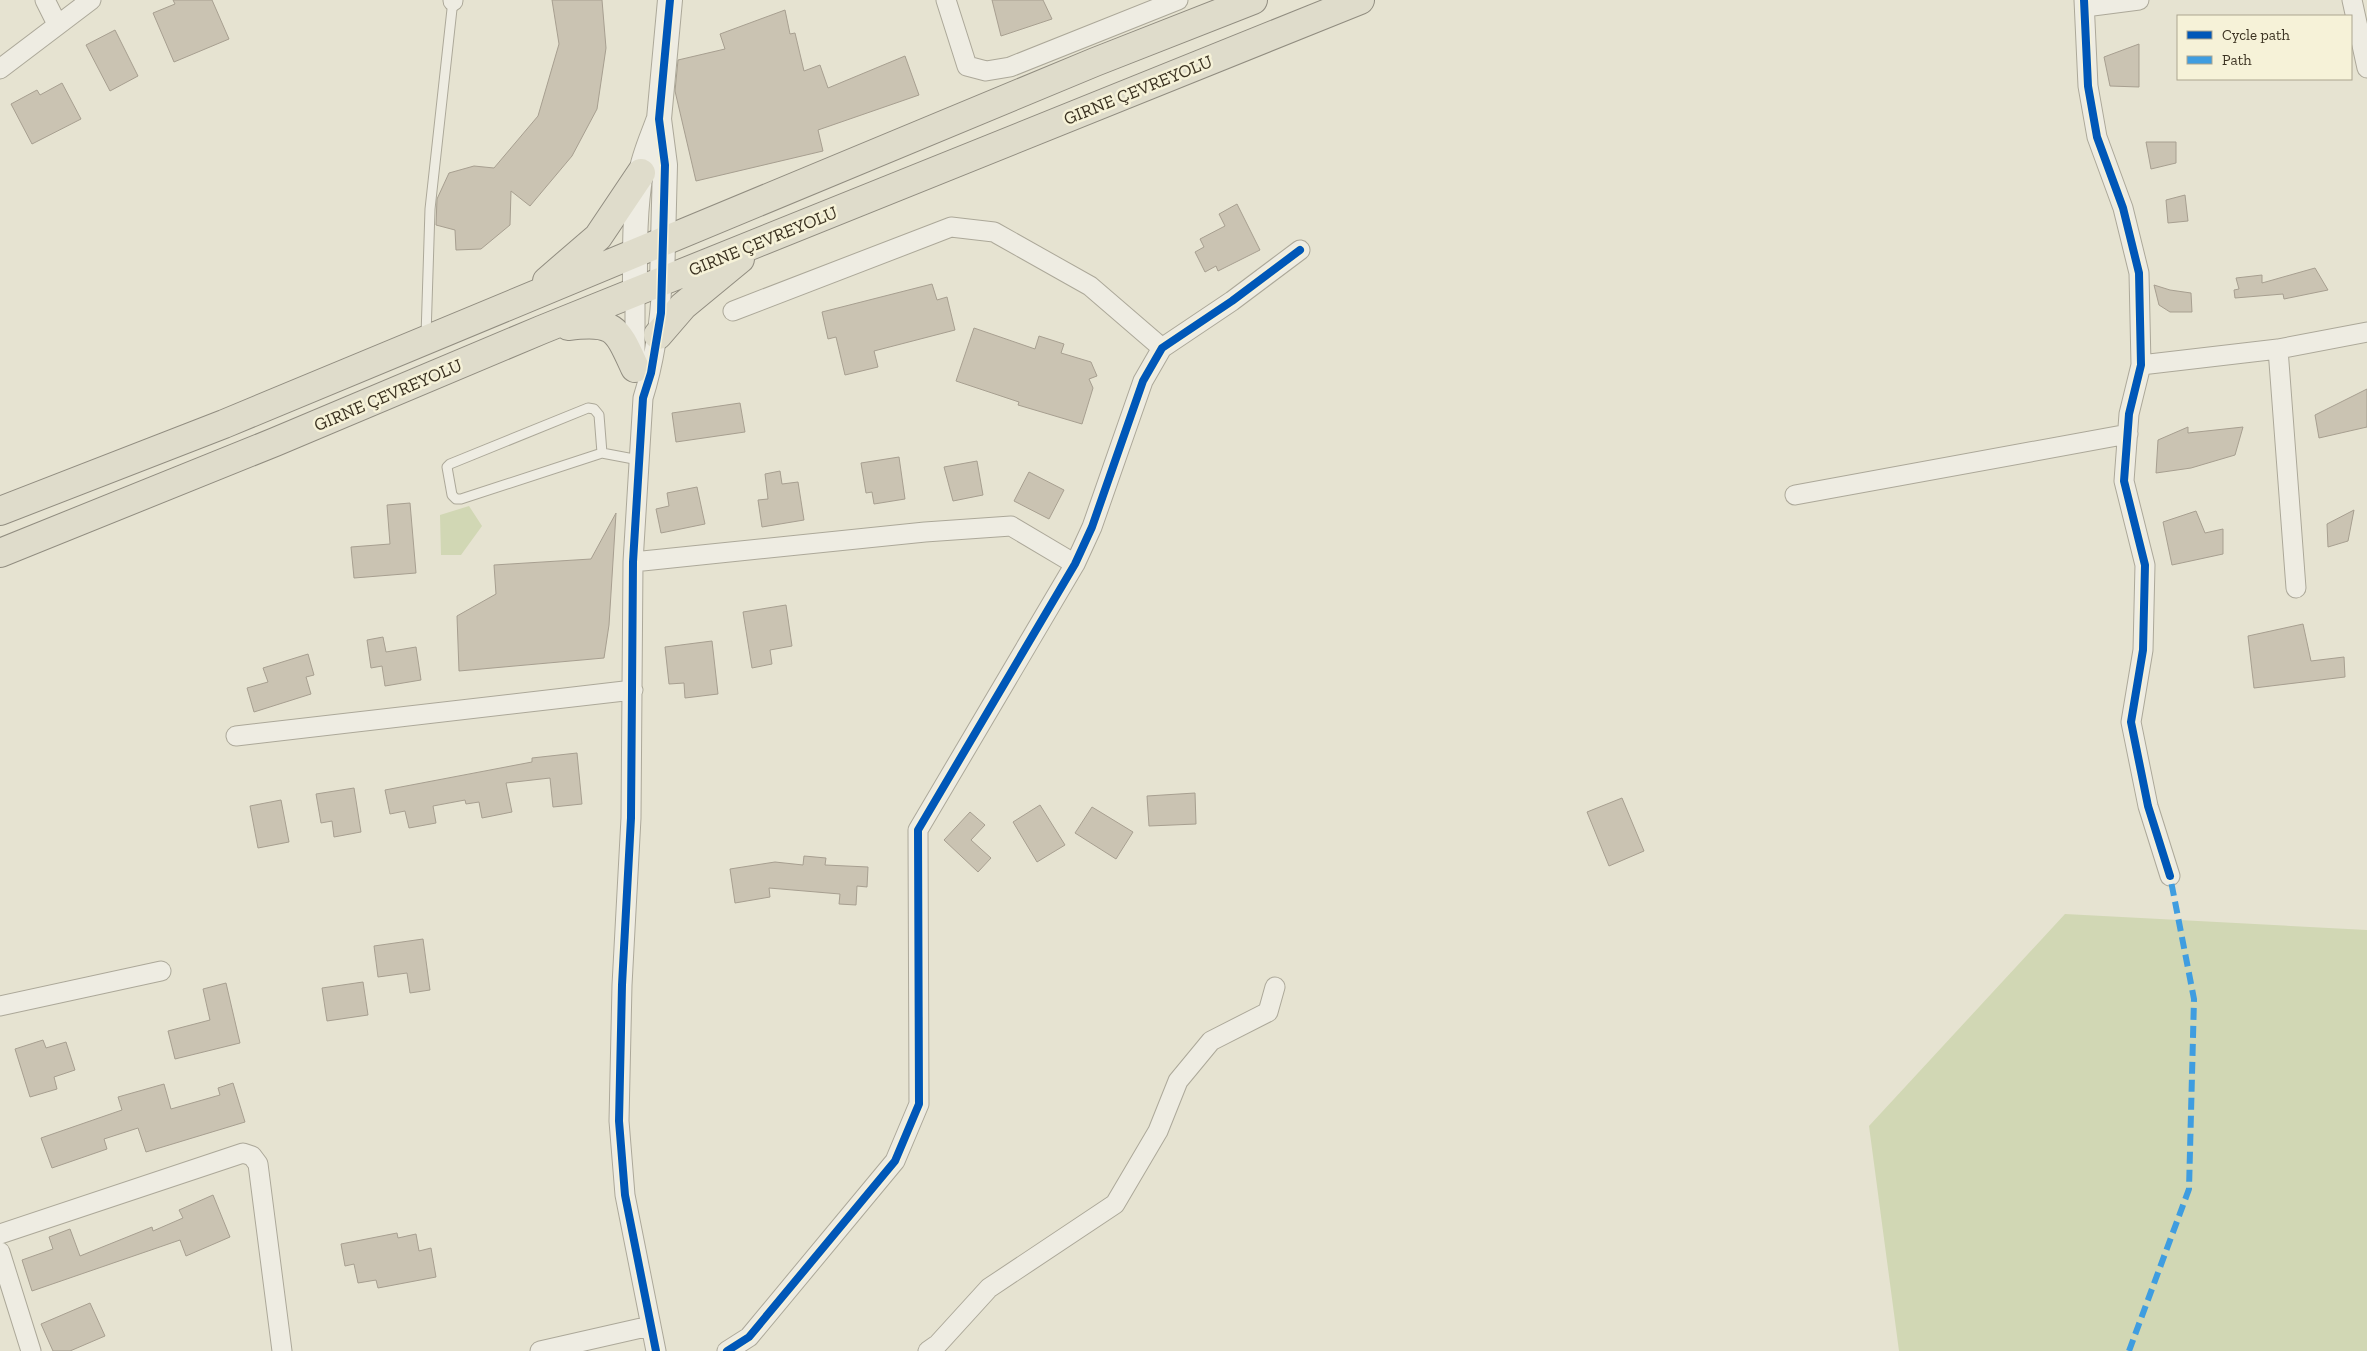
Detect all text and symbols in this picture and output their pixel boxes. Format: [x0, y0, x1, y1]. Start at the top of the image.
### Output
legend [2177, 15, 2352, 80]
text: Cycle path [2222, 26, 2291, 44]
street label: GIRNE ÇEVREYOLU [1060, 50, 1216, 130]
text: Path [2222, 51, 2252, 69]
street label: GIRNE ÇEVREYOLU [685, 201, 841, 281]
street label: GIRNE ÇEVREYOLU [311, 354, 465, 436]

